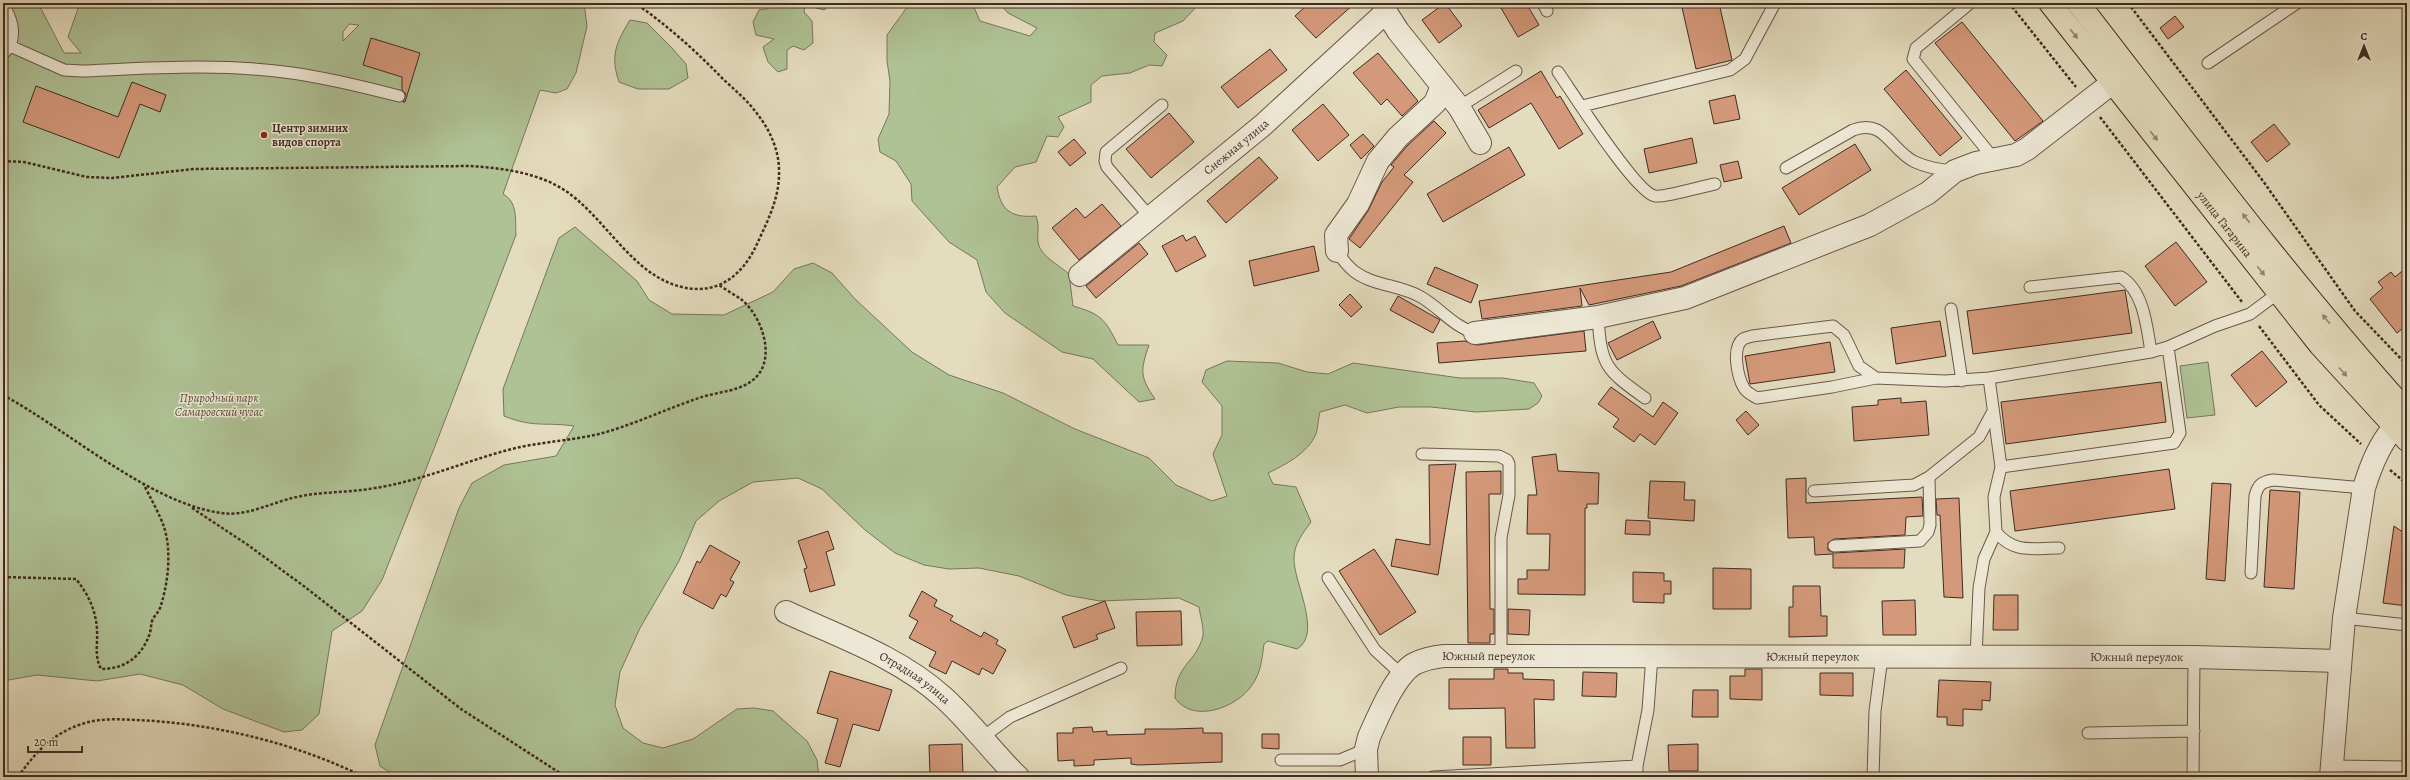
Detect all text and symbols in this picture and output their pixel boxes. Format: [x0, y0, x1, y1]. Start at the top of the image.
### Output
north arrow [2344, 26, 2384, 66]
one-way arrow [2070, 28, 2078, 39]
text: С [2361, 29, 2368, 44]
street label: Снежная улица [1200, 115, 1273, 178]
place label: Центр зимних видов спорта [272, 120, 349, 150]
marker: Центр зимних видов спорта [259, 130, 269, 140]
one-way arrow [2150, 131, 2159, 142]
street label: улица Гагарина [2193, 187, 2256, 261]
one-way arrow [2241, 212, 2250, 223]
one-way arrow [2257, 265, 2266, 276]
one-way arrow [2322, 314, 2331, 325]
one-way arrow [2339, 366, 2348, 377]
park label: Природный парк Самаровский чугас [175, 390, 264, 420]
street label: Отрадная улица [877, 648, 954, 708]
street label: Южный переулок [1442, 648, 1535, 664]
street label: Южный переулок [1766, 648, 1859, 665]
street label: Южный переулок [2090, 649, 2183, 665]
scale bar [28, 728, 82, 754]
text: 20 m [34, 734, 58, 750]

